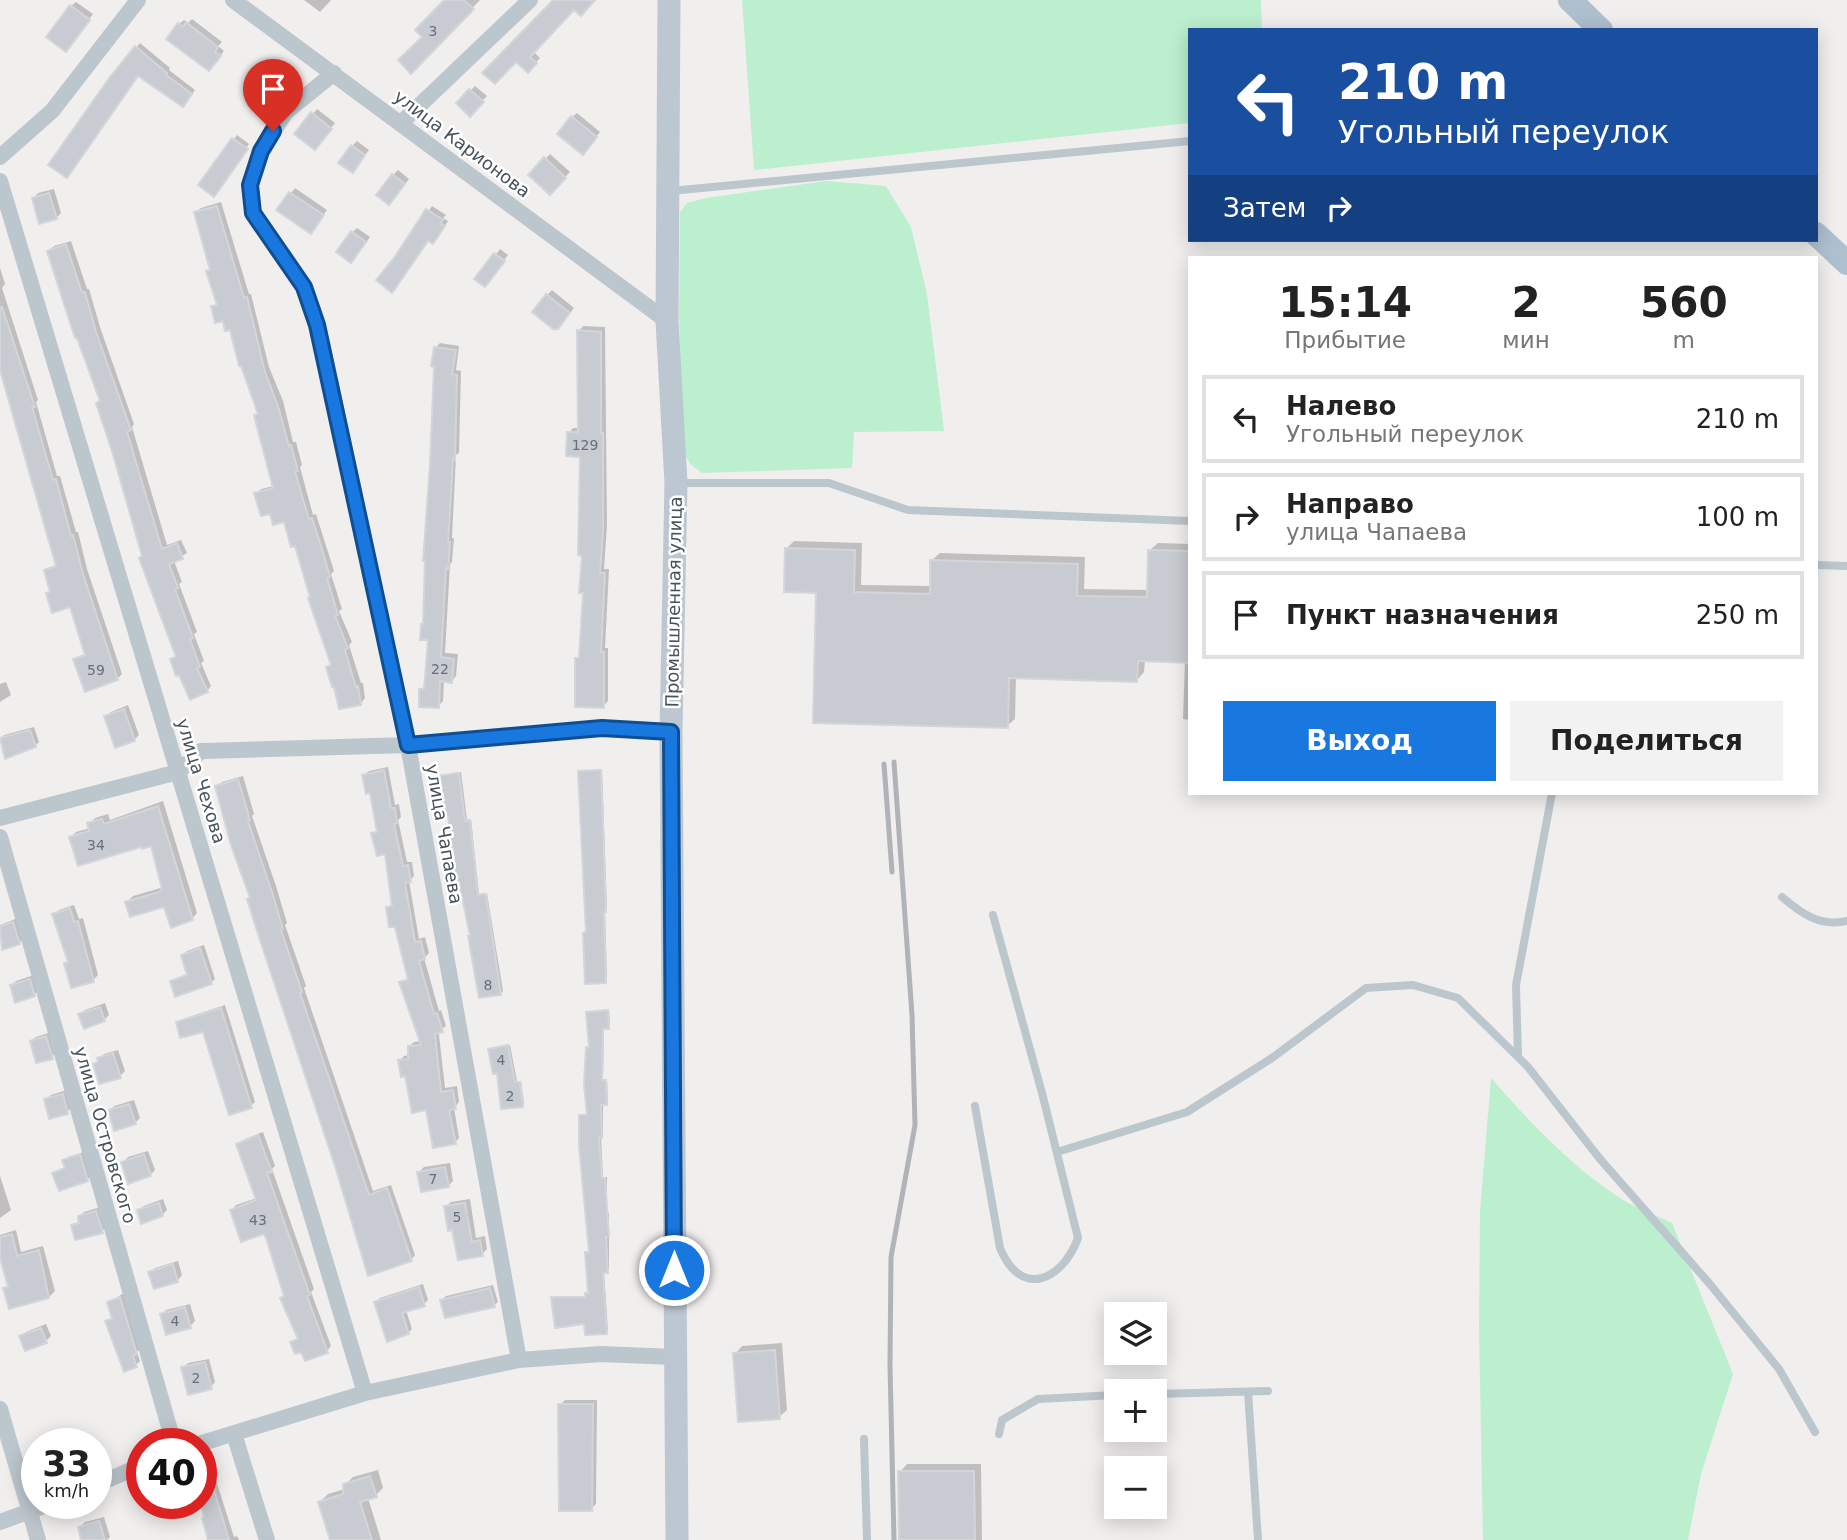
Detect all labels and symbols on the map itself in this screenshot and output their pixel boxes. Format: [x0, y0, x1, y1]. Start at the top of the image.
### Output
house number: 3 [429, 23, 437, 39]
pin [243, 59, 303, 131]
street label: улица Карионова [390, 85, 535, 202]
house number: 129 [572, 437, 598, 453]
street label: Промышленная улица [661, 496, 686, 708]
house number: 22 [431, 661, 449, 677]
house number: 59 [87, 662, 105, 678]
street label: улица Чехова [172, 716, 230, 846]
street label: улица Чапаева [422, 762, 467, 906]
house number: 34 [87, 837, 105, 853]
house number: 8 [484, 977, 492, 993]
street label: улица Островского [70, 1044, 141, 1226]
house number: 4 [497, 1052, 506, 1068]
house number: 2 [506, 1088, 514, 1104]
house number: 7 [429, 1171, 437, 1187]
house number: 5 [453, 1209, 461, 1225]
house number: 43 [249, 1212, 267, 1228]
position arrow [637, 1233, 711, 1307]
house number: 4 [171, 1313, 180, 1329]
house number: 2 [192, 1370, 200, 1386]
speed limit sign: 40 [126, 1428, 217, 1519]

